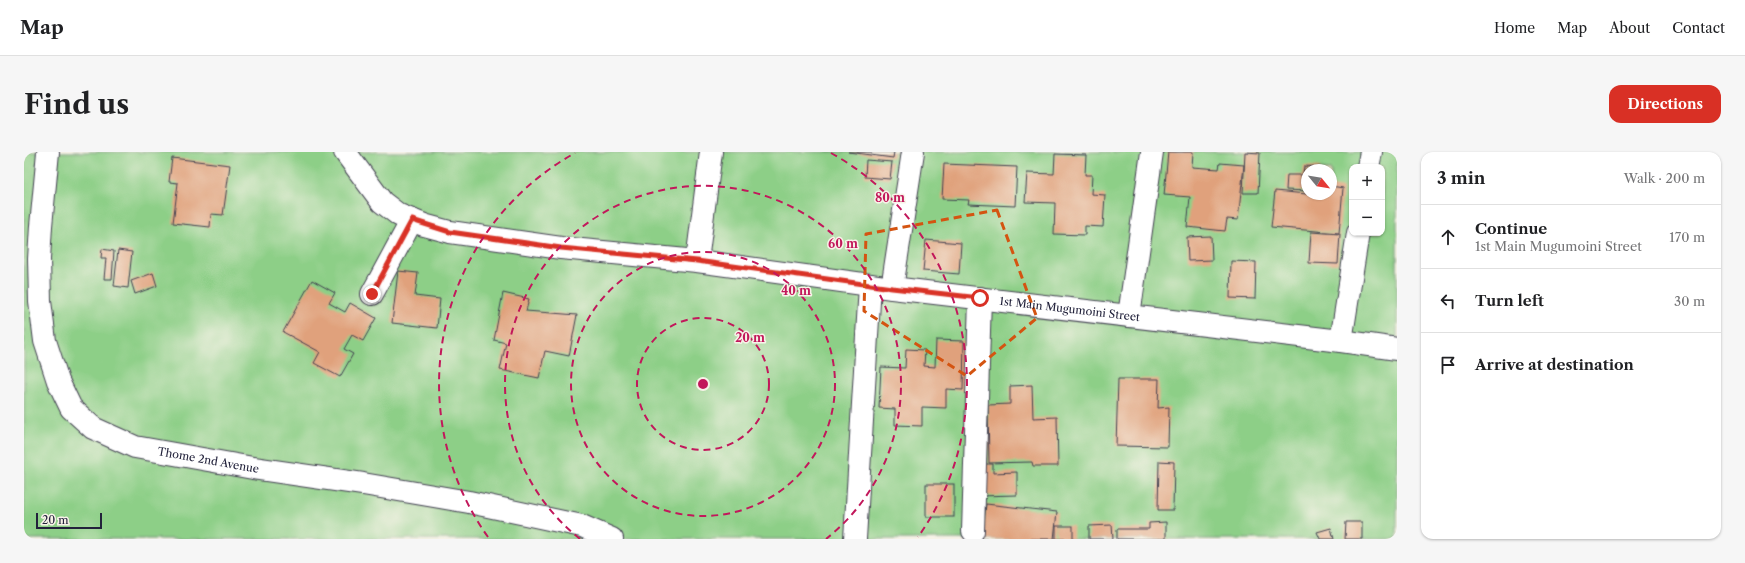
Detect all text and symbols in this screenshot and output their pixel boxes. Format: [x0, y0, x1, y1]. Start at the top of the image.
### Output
text: Map [20, 16, 64, 39]
text: Home [1494, 19, 1535, 37]
text: Map [1557, 19, 1587, 37]
text: About [1609, 19, 1650, 37]
text: Contact [1672, 19, 1725, 37]
button: Directions [1609, 85, 1721, 123]
text: Find us [24, 87, 129, 121]
north arrow [1301, 164, 1337, 200]
map controls [1349, 164, 1385, 236]
button: + [1349, 164, 1385, 200]
text: 3 min [1437, 168, 1486, 188]
text: Walk · 200 m [1624, 170, 1705, 186]
text: 80 m [875, 190, 905, 205]
button: − [1349, 200, 1385, 236]
text: Continue [1475, 219, 1547, 238]
icon: ahead [1437, 226, 1459, 248]
text: 170 m [1669, 229, 1705, 245]
text: 60 m [828, 236, 858, 251]
text: 1st Main Mugumoini Street [1475, 238, 1642, 254]
text: 40 m [781, 283, 811, 298]
route end [363, 285, 381, 303]
route start [971, 289, 989, 307]
icon: left [1437, 290, 1459, 312]
text: Turn left [1475, 291, 1544, 310]
text: 30 m [1674, 293, 1705, 309]
street label: 1st Main Mugumoini Street [999, 294, 1141, 324]
text: 20 m [735, 330, 765, 345]
icon: arrive [1437, 354, 1459, 376]
text: Arrive at destination [1475, 355, 1634, 374]
centre of rings [696, 377, 710, 391]
street label: Thome 2nd Avenue [156, 444, 260, 476]
scale bar [36, 511, 102, 530]
text: 20 m [42, 513, 68, 527]

